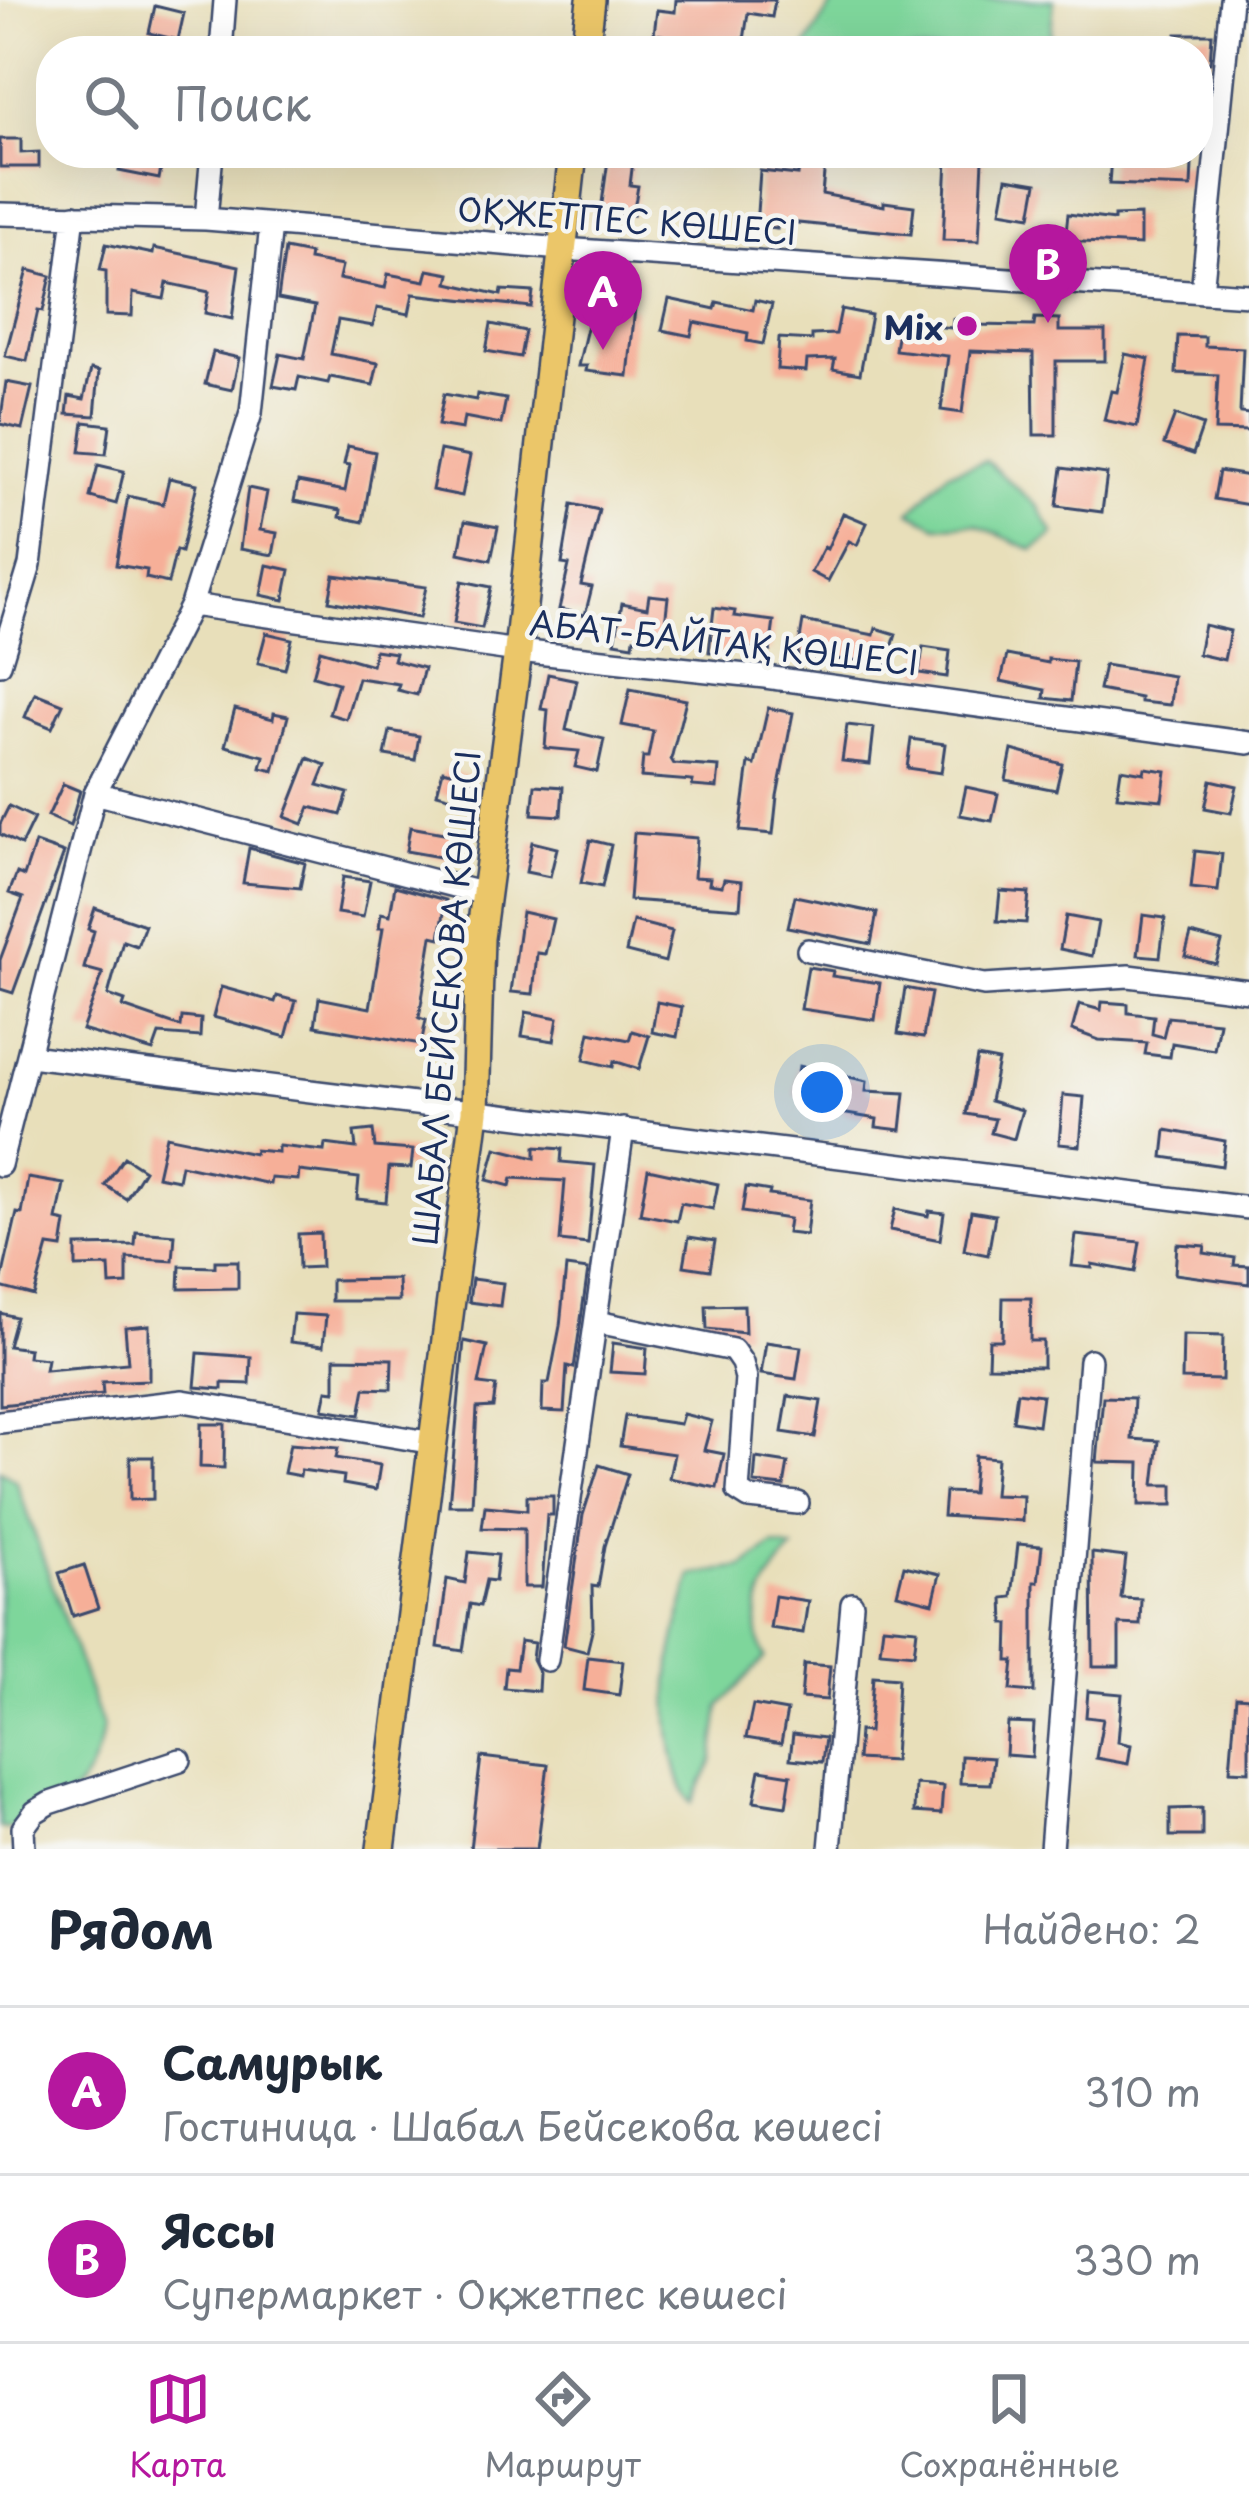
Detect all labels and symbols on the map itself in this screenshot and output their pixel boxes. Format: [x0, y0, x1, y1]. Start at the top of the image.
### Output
street label: ОҚЖЕТПЕС КӨШЕСІ [456, 182, 798, 256]
pin: B [1009, 224, 1087, 323]
pin: A [564, 251, 642, 350]
place label: Mix [883, 301, 943, 351]
marker: Mix [954, 313, 980, 339]
street label: АБАТ-БАЙТАҚ КӨШЕСІ [527, 596, 921, 686]
street label: ШАБАЛ БЕЙСЕКОВА КӨШЕСІ [398, 749, 492, 1247]
your location [792, 1062, 852, 1122]

